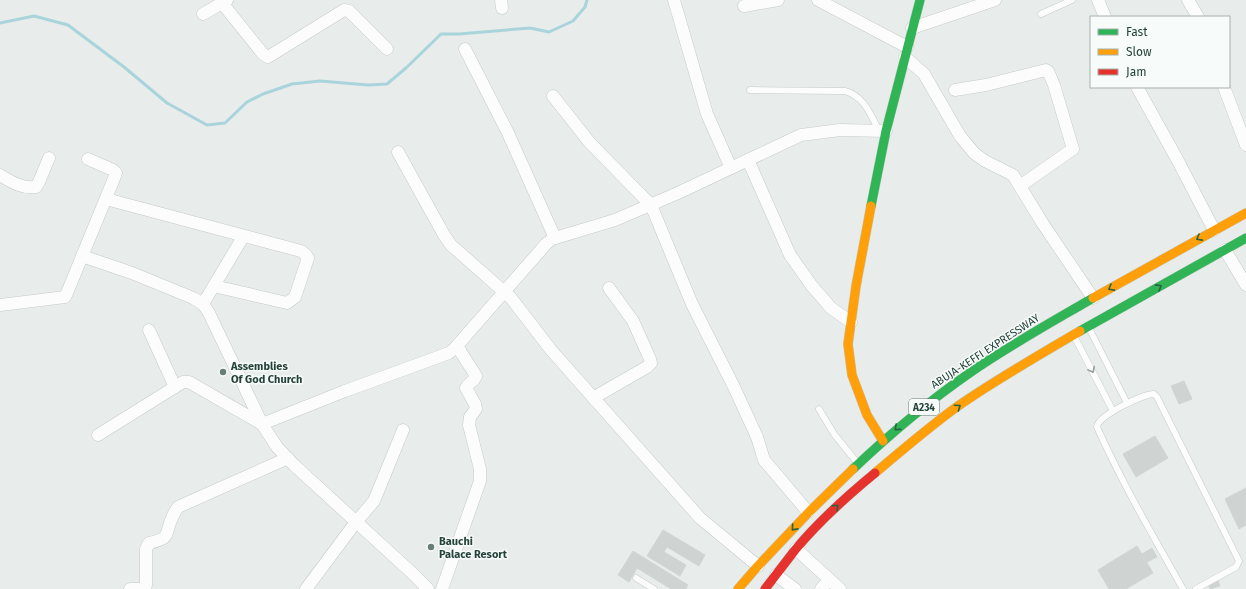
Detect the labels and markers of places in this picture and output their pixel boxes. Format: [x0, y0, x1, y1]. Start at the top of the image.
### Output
place label: Assemblies Of God Church [230, 360, 302, 386]
marker: Assemblies Of God Church [218, 367, 228, 377]
place label: Bauchi Palace Resort [439, 535, 508, 561]
marker: Bauchi Palace Resort [426, 542, 436, 552]

